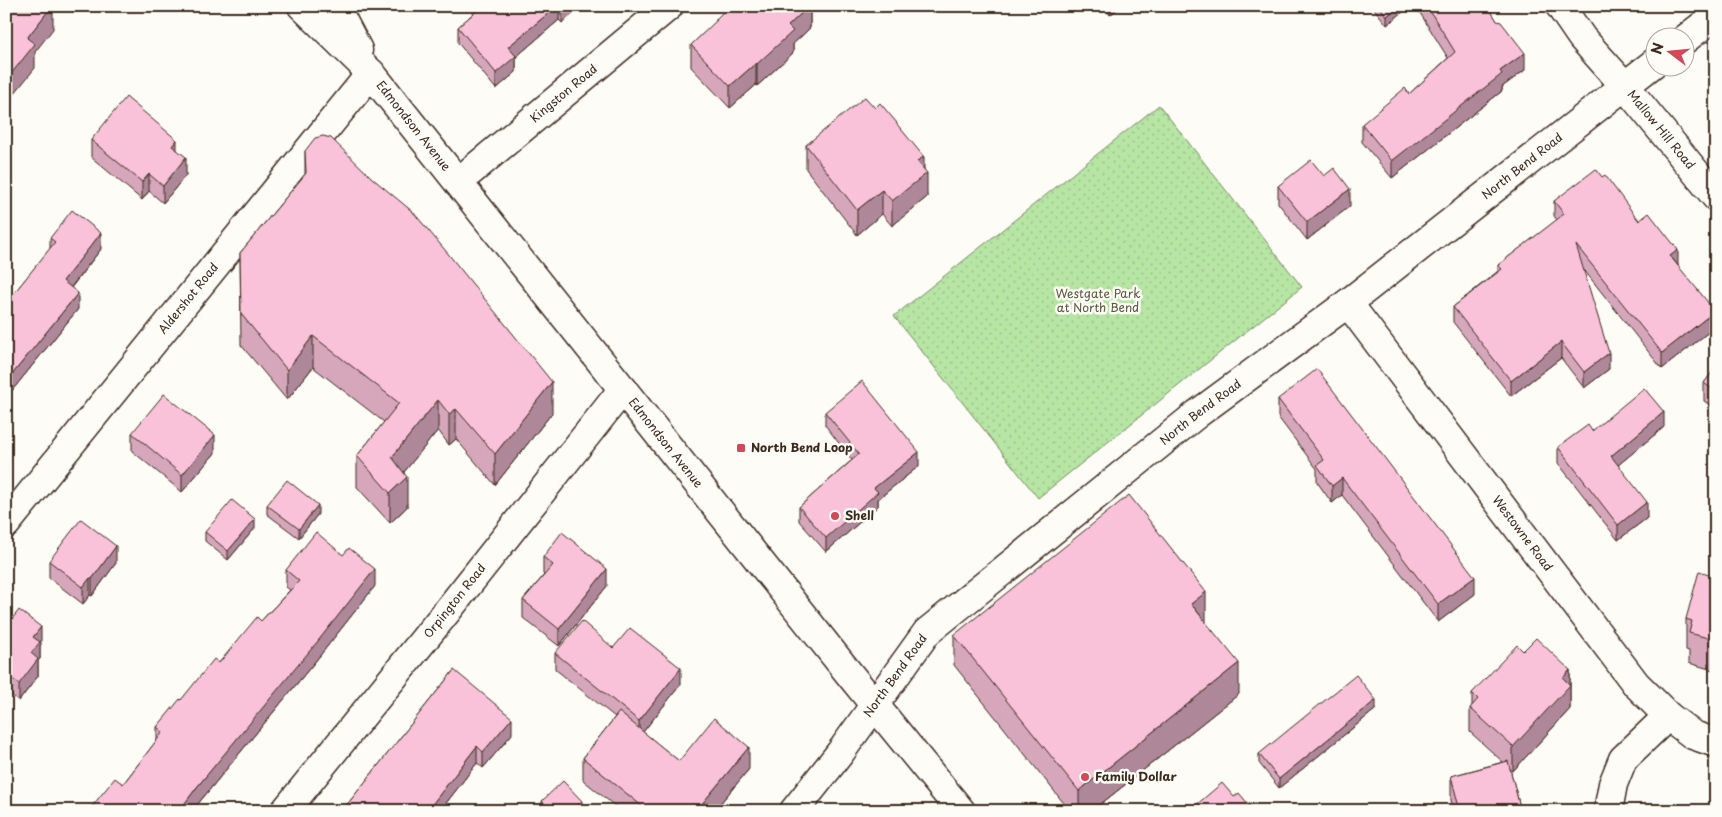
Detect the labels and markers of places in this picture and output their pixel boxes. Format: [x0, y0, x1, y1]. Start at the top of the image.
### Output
place label: North Bend Loop [751, 438, 853, 456]
marker: North Bend Loop [735, 442, 747, 454]
place label: Shell [845, 506, 874, 524]
marker: Shell [829, 510, 841, 522]
place label: Family Dollar [1095, 767, 1177, 785]
marker: Family Dollar [1079, 771, 1091, 783]

